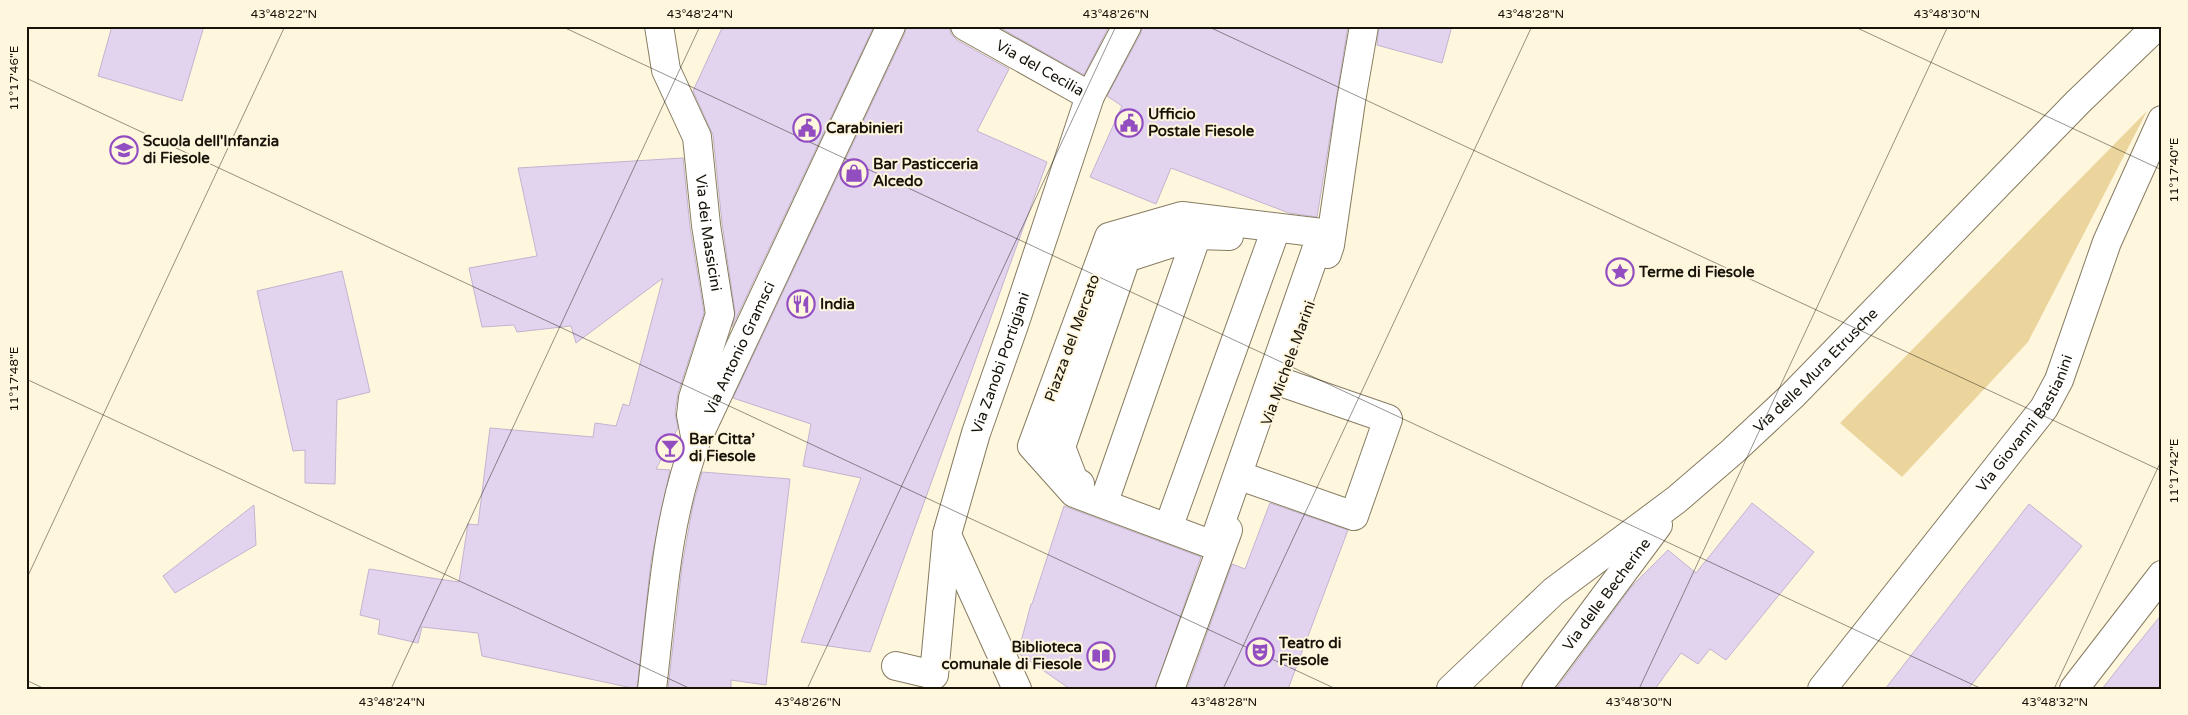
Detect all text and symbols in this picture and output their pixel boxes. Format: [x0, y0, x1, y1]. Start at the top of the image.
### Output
text: 43°48'22"N [251, 7, 317, 21]
text: 43°48'24"N [667, 7, 733, 21]
text: 43°48'26"N [1083, 7, 1149, 21]
text: 43°48'28"N [1498, 7, 1564, 21]
text: 43°48'30"N [1914, 7, 1980, 21]
street label: Via del Cecilia [993, 36, 1087, 100]
text: 11°17'46"E [7, 45, 21, 111]
place label: Ufficio Postale Fiesole [1148, 105, 1255, 140]
public building icon: Ufficio Postale Fiesole [1114, 108, 1144, 138]
public building icon: Carabinieri [792, 113, 822, 143]
place label: Carabinieri [826, 119, 903, 137]
place label: Scuola dell'Infanzia di Fiesole [143, 132, 279, 167]
school or university icon: Scuola dell'Infanzia di Fiesole [109, 135, 139, 165]
text: 11°17'40"E [2167, 137, 2181, 203]
place label: Bar Pasticceria Alcedo [873, 155, 978, 190]
shop icon: Bar Pasticceria Alcedo [839, 158, 869, 188]
street label: Via dei Massicini [692, 174, 725, 293]
place icon: Terme di Fiesole [1605, 257, 1635, 287]
place label: Terme di Fiesole [1638, 263, 1755, 281]
street label: Piazza del Mercato [1041, 272, 1103, 404]
street label: Via Antonio Gramsci [700, 279, 779, 418]
restaurant icon: India [786, 289, 816, 319]
street label: Via Zanobi Portigiani [968, 290, 1033, 436]
place label: India [820, 295, 855, 313]
street label: Via Michele Marini [1257, 298, 1319, 428]
street label: Via delle Mura Etrusche [1750, 304, 1881, 436]
text: 11°17'48"E [7, 346, 21, 412]
street label: Via Giovanni Bastianini [1972, 352, 2076, 495]
place label: Bar Citta’ di Fiesole [689, 430, 756, 465]
bar icon: Bar Citta’ di Fiesole [655, 433, 685, 463]
text: 11°17'42"E [2167, 438, 2181, 504]
street label: Via delle Becherine [1559, 534, 1654, 654]
place label: Teatro di Fiesole [1278, 634, 1341, 669]
theatre icon: Teatro di Fiesole [1245, 637, 1275, 667]
place label: Biblioteca comunale di Fiesole [942, 638, 1083, 673]
library icon: Biblioteca comunale di Fiesole [1086, 641, 1116, 671]
text: 43°48'24"N [359, 695, 425, 709]
text: 43°48'26"N [775, 695, 841, 709]
text: 43°48'28"N [1191, 695, 1257, 709]
text: 43°48'30"N [1606, 695, 1672, 709]
text: 43°48'32"N [2022, 695, 2088, 709]

